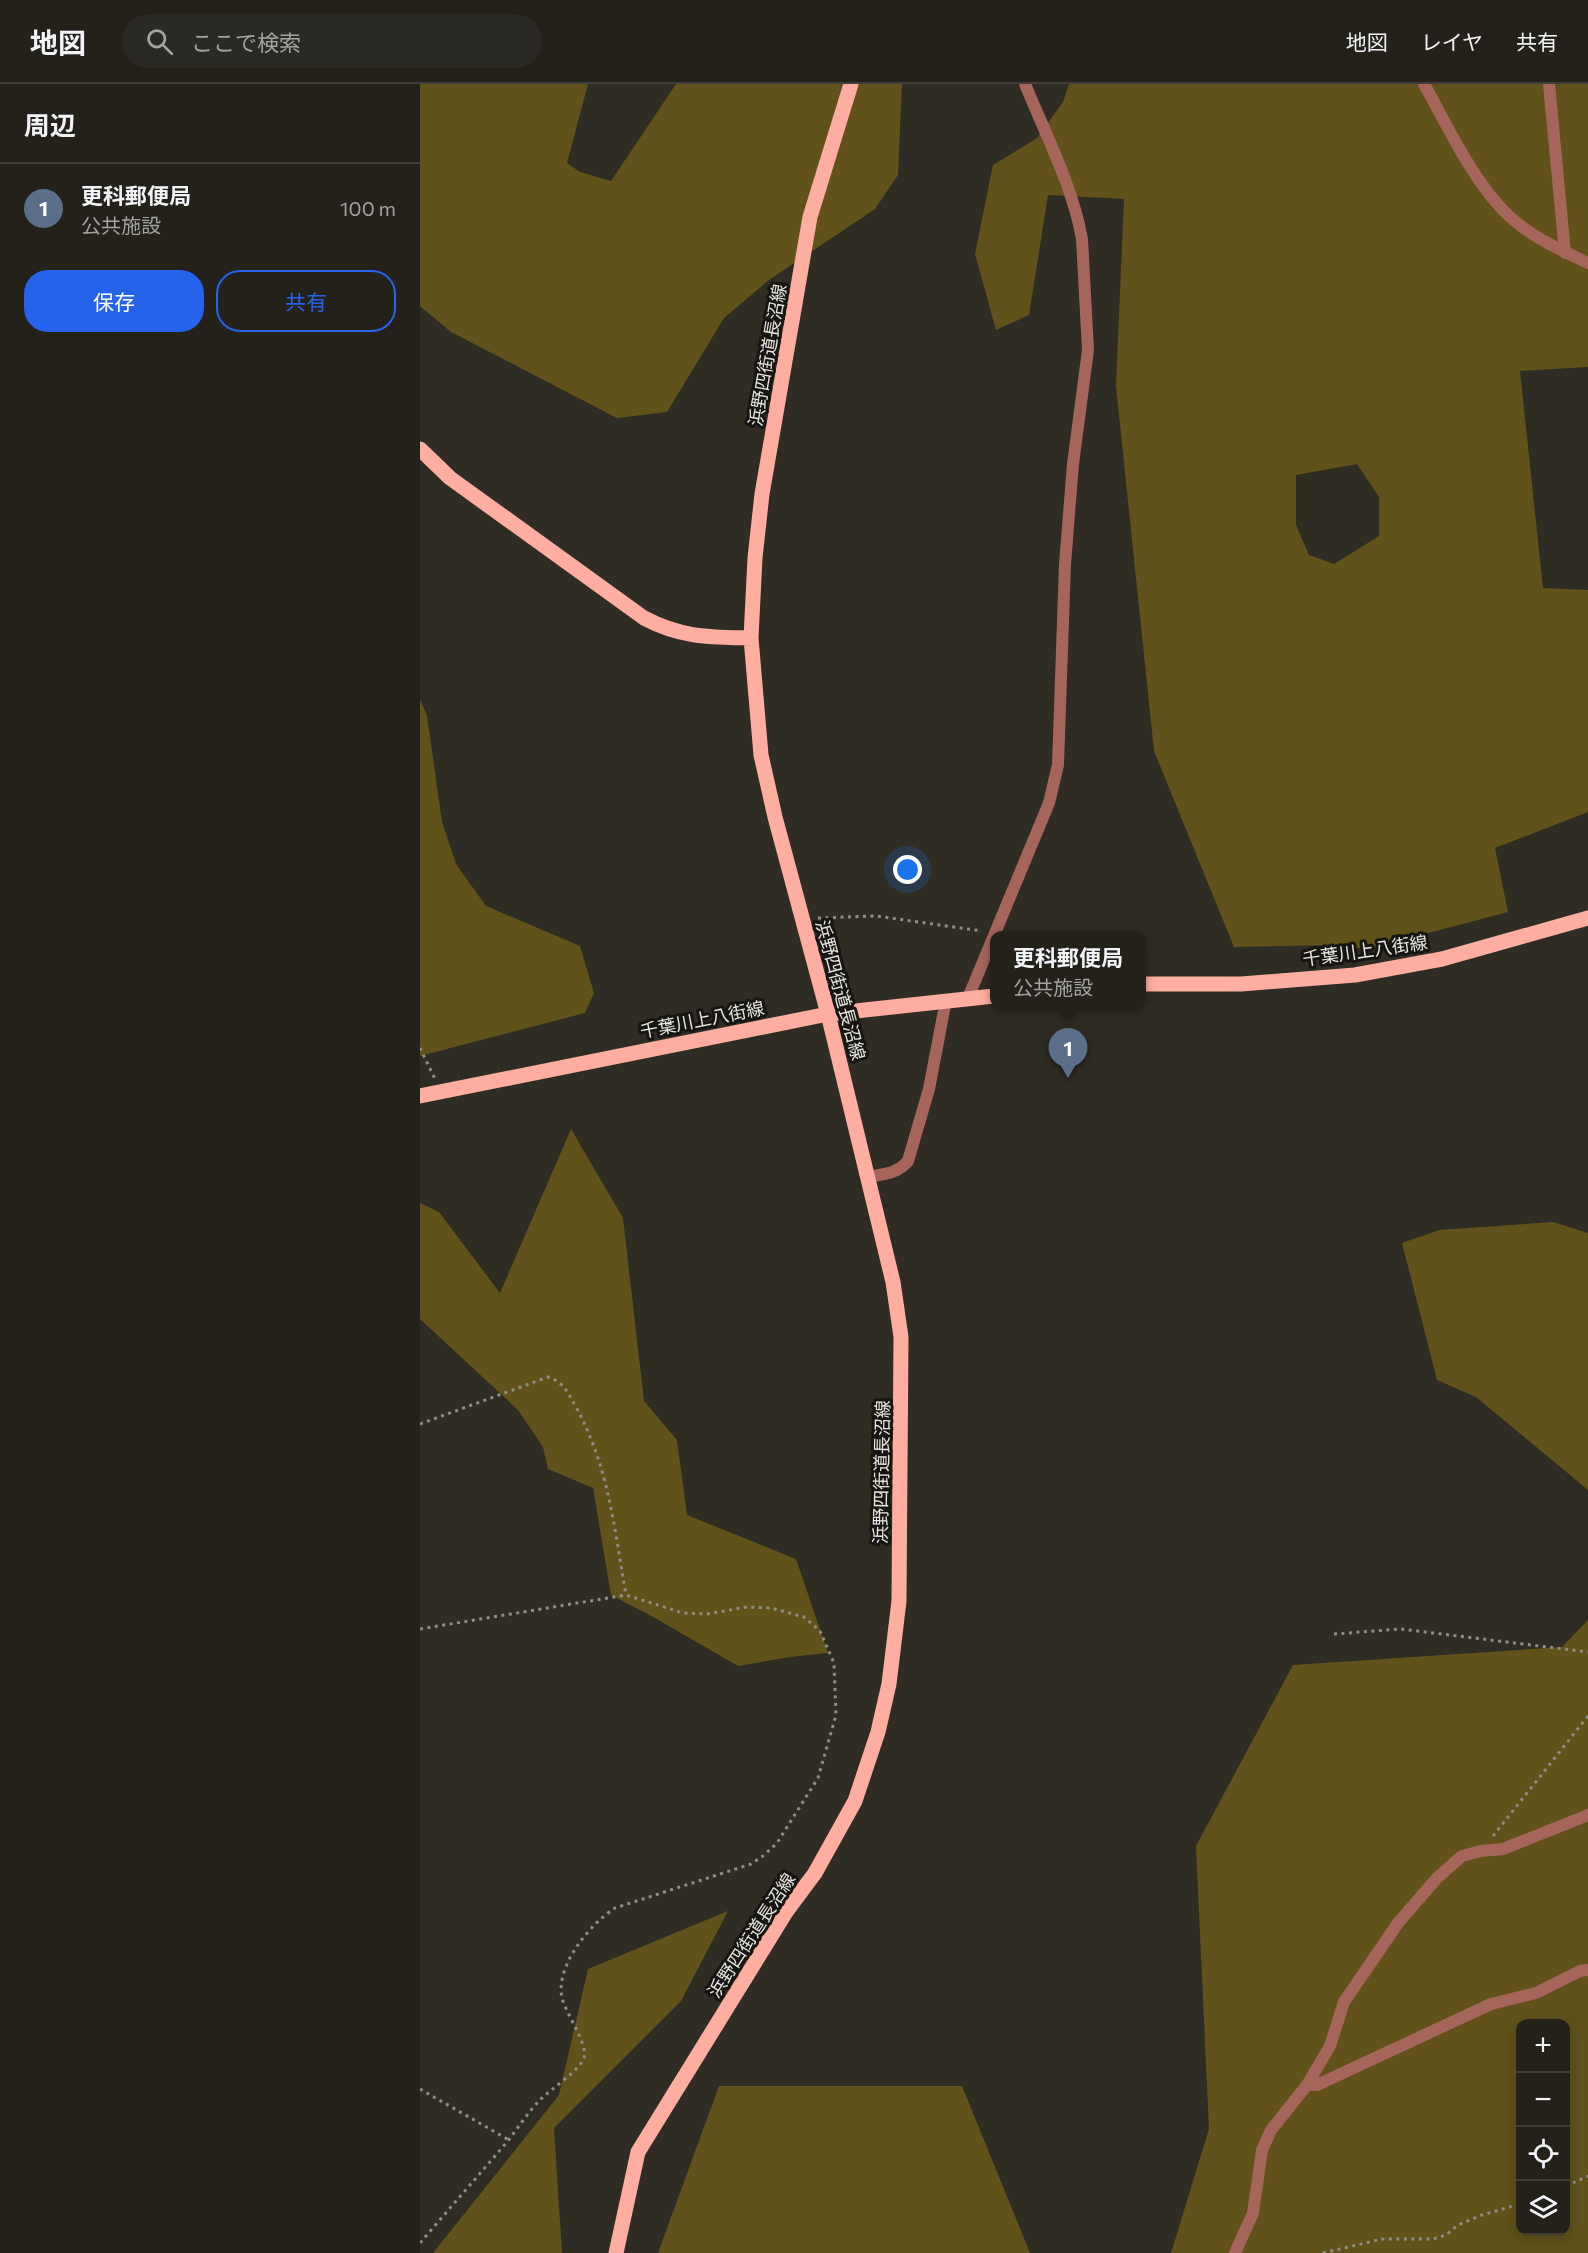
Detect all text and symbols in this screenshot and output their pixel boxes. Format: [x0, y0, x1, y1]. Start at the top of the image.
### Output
search box [122, 14, 542, 68]
text: 地図 [30, 25, 86, 59]
icon: search [143, 25, 176, 58]
text: ここで検索 [191, 29, 301, 56]
text: 地図 [1346, 29, 1388, 54]
text: レイヤ [1421, 29, 1483, 54]
text: 共有 [1516, 29, 1558, 54]
text: 周辺 [24, 109, 76, 140]
text: 更科郵便局 [81, 182, 191, 209]
text: 1 [39, 196, 48, 220]
text: 100 m [340, 196, 396, 220]
text: 公共施設 [81, 213, 161, 237]
button: 保存 [24, 270, 204, 332]
button: 共有 [216, 270, 396, 332]
street label: 浜野四街道長沼線 [744, 282, 790, 428]
your location [893, 855, 922, 884]
street label: 浜野四街道長沼線 [812, 918, 870, 1062]
street label: 千葉川上八街線 [1301, 930, 1429, 970]
popup [990, 931, 1146, 1009]
text: 更科郵便局 [1013, 944, 1123, 971]
text: 公共施設 [1013, 975, 1093, 999]
street label: 千葉川上八街線 [638, 996, 766, 1042]
pin: 1 [1048, 1028, 1088, 1078]
street label: 浜野四街道長沼線 [869, 1400, 893, 1544]
street label: 浜野四街道長沼線 [703, 1869, 799, 2001]
map controls [1516, 2019, 1570, 2235]
button: + [1516, 2019, 1570, 2073]
button: − [1516, 2073, 1570, 2127]
button: locate [1516, 2127, 1570, 2181]
button: layers [1516, 2181, 1570, 2235]

